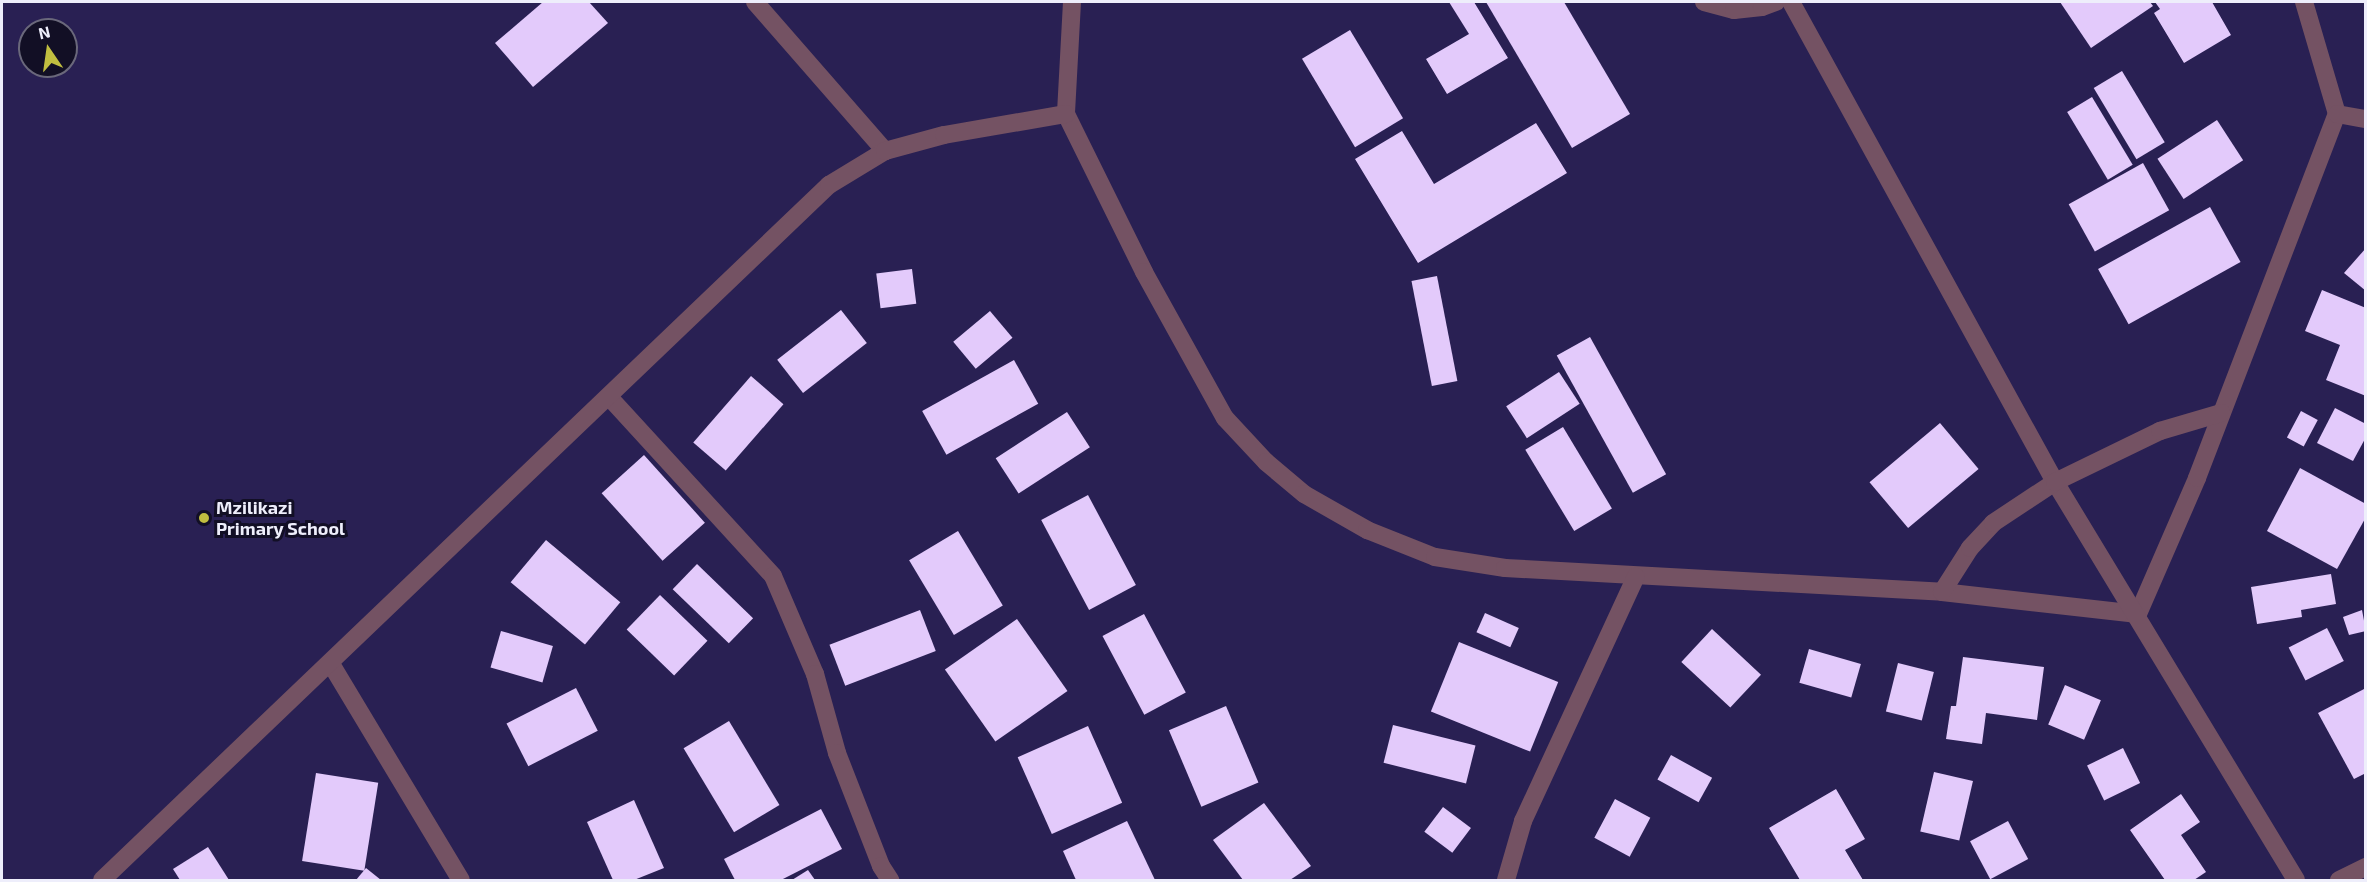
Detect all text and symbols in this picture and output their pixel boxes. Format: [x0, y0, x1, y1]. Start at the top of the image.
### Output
north arrow [18, 18, 78, 78]
text: N [37, 21, 52, 42]
place label: Mzilikazi Primary School [216, 497, 345, 540]
marker: Mzilikazi Primary School [197, 511, 211, 525]

